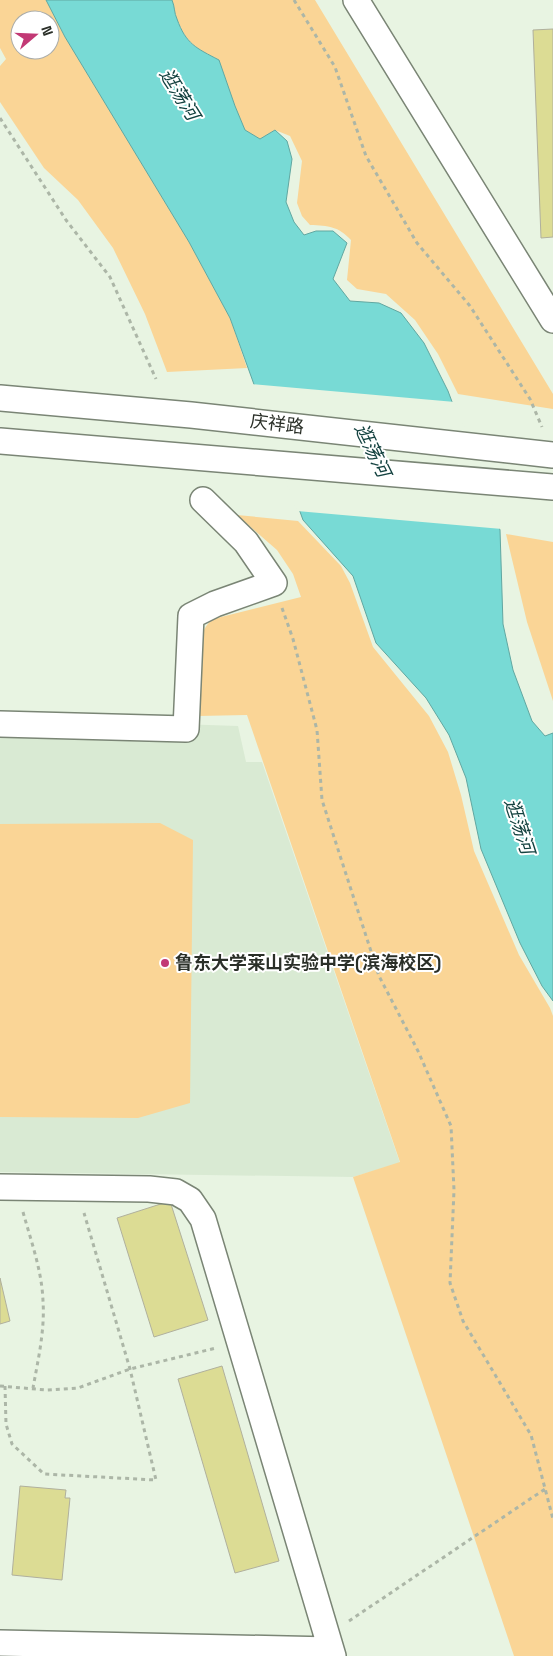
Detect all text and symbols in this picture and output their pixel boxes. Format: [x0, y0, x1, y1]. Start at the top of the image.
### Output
north arrow [10, 10, 60, 60]
text: N [37, 23, 57, 38]
water label: 逛荡河 [154, 63, 207, 128]
street label: 庆祥路 [249, 409, 305, 438]
water label: 逛荡河 [349, 419, 398, 485]
water label: 逛荡河 [499, 795, 541, 861]
place label: 鲁东大学莱山实验中学(滨海校区) [175, 951, 441, 974]
marker: 鲁东大学莱山实验中学(滨海校区) [159, 957, 171, 969]

